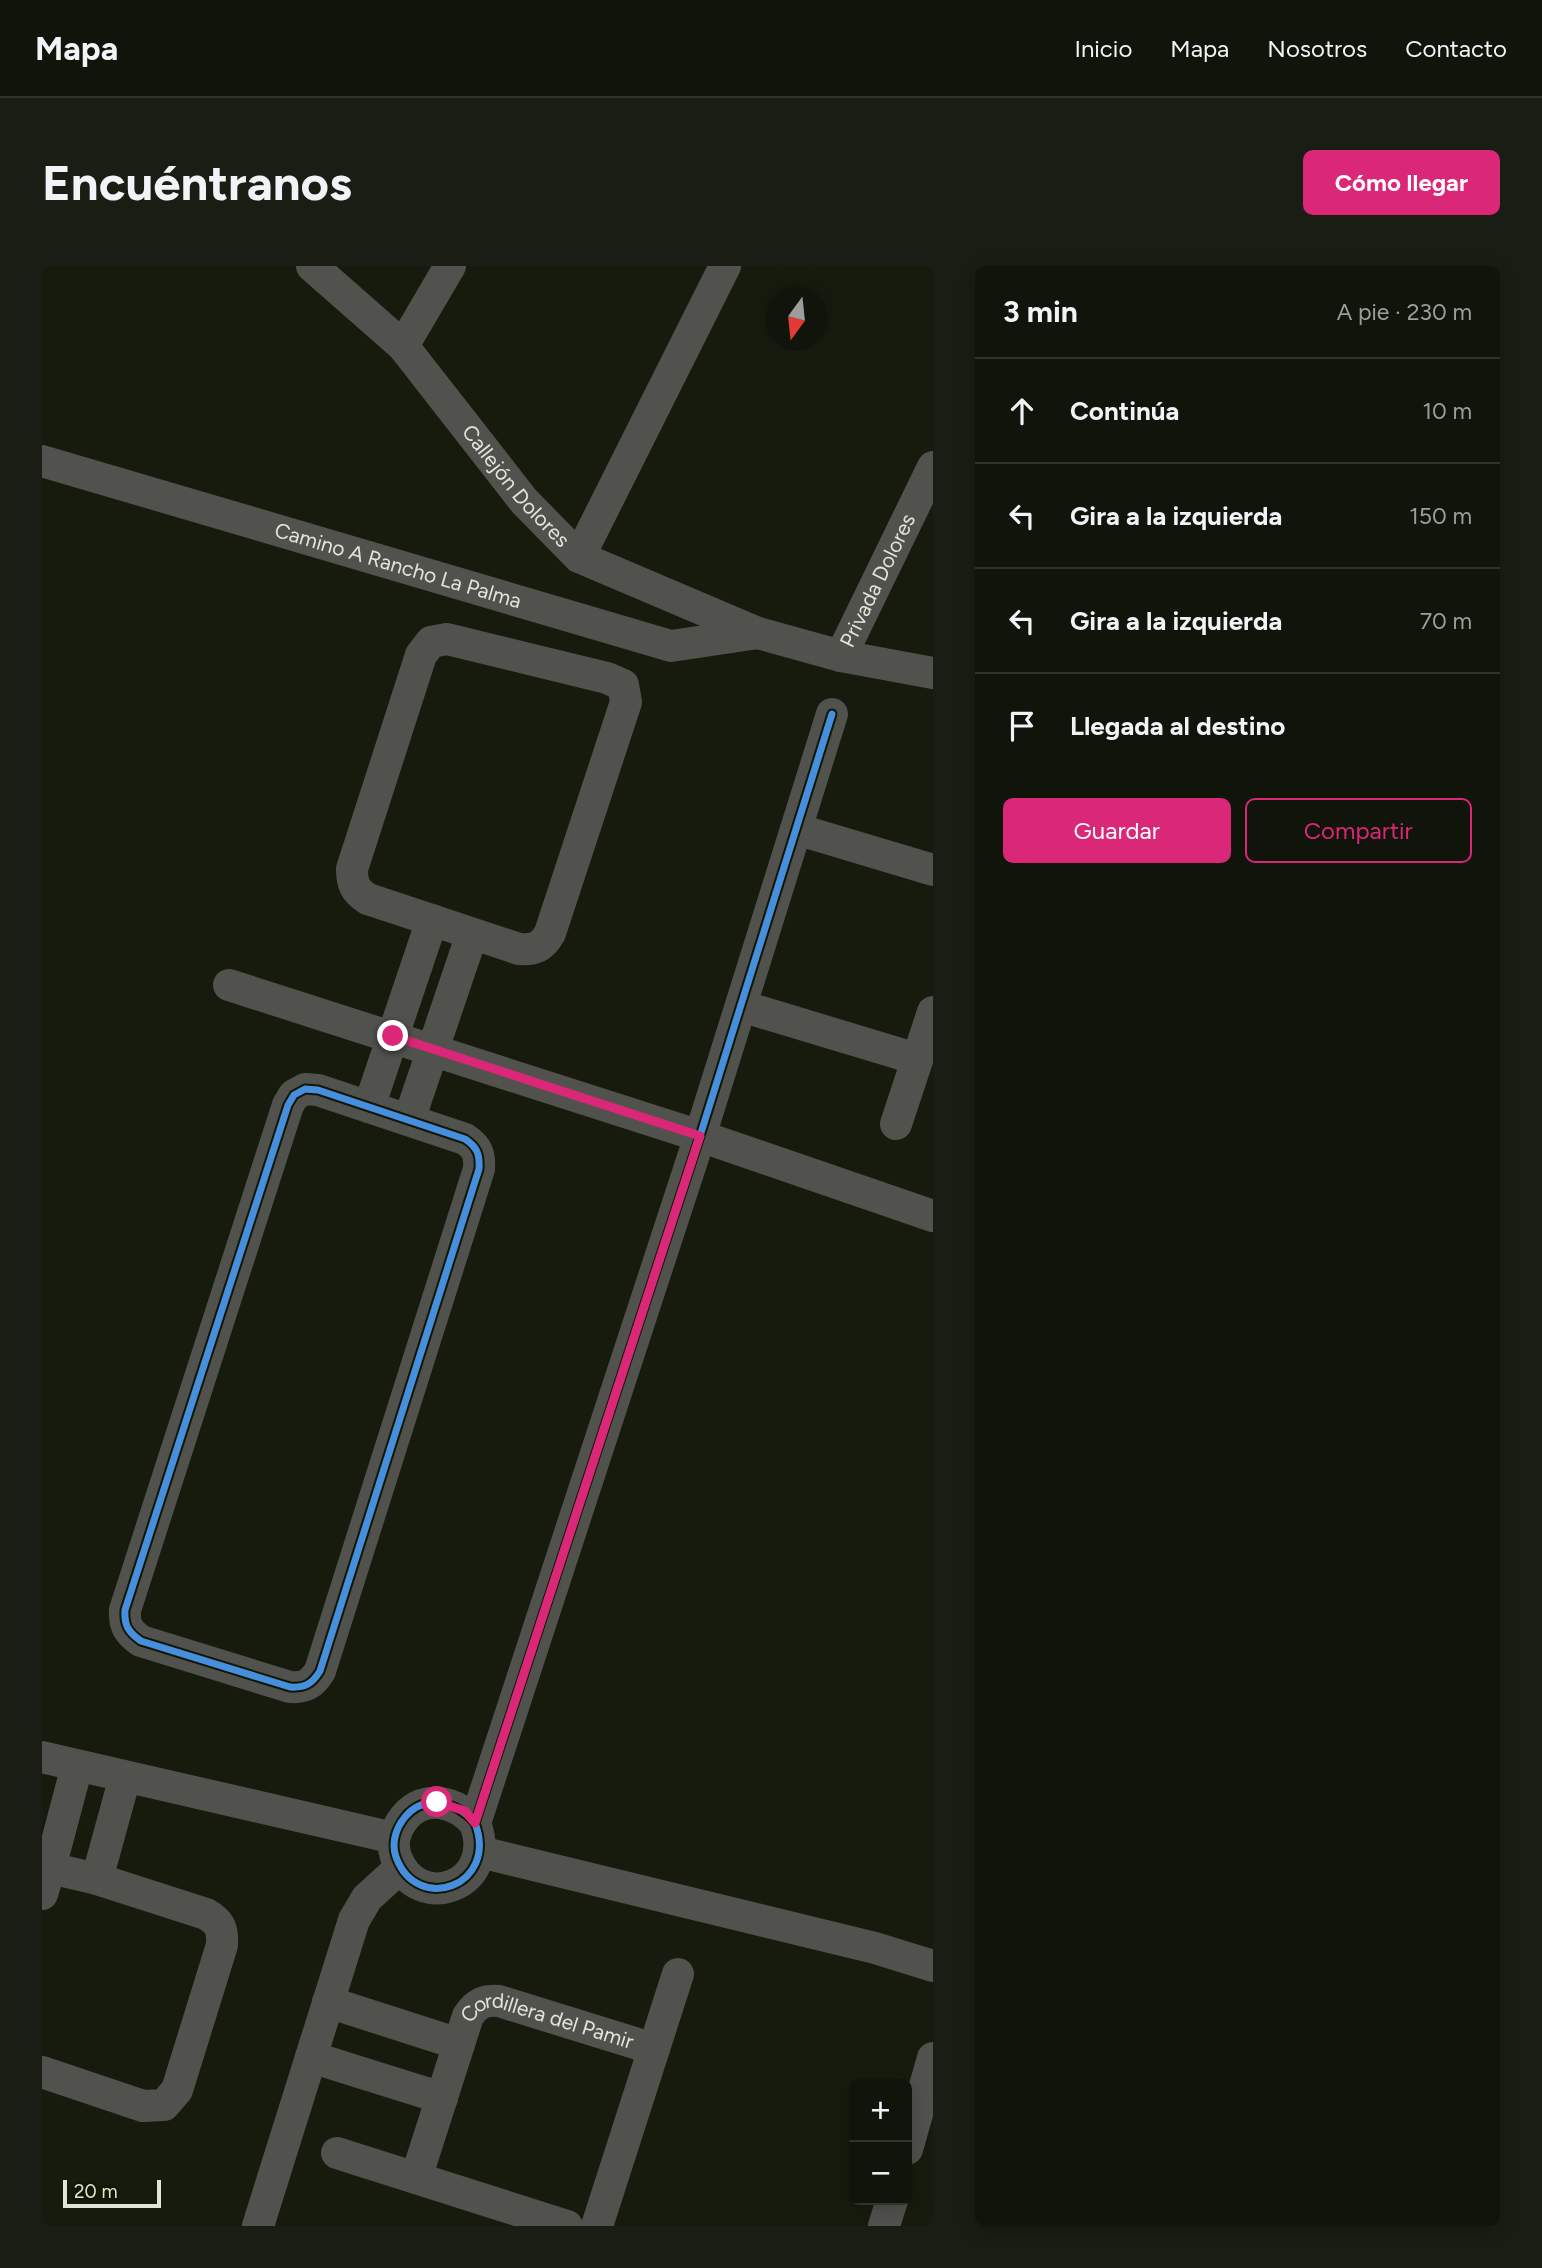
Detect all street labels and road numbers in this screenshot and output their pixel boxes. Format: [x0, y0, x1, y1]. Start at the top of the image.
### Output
street label: Callejón Dolores [457, 419, 575, 552]
street label: Privada Dolores [834, 509, 920, 651]
street label: Camino A Rancho La Palma [272, 517, 524, 613]
street label: Cordillera del Pamir [455, 1988, 637, 2054]

